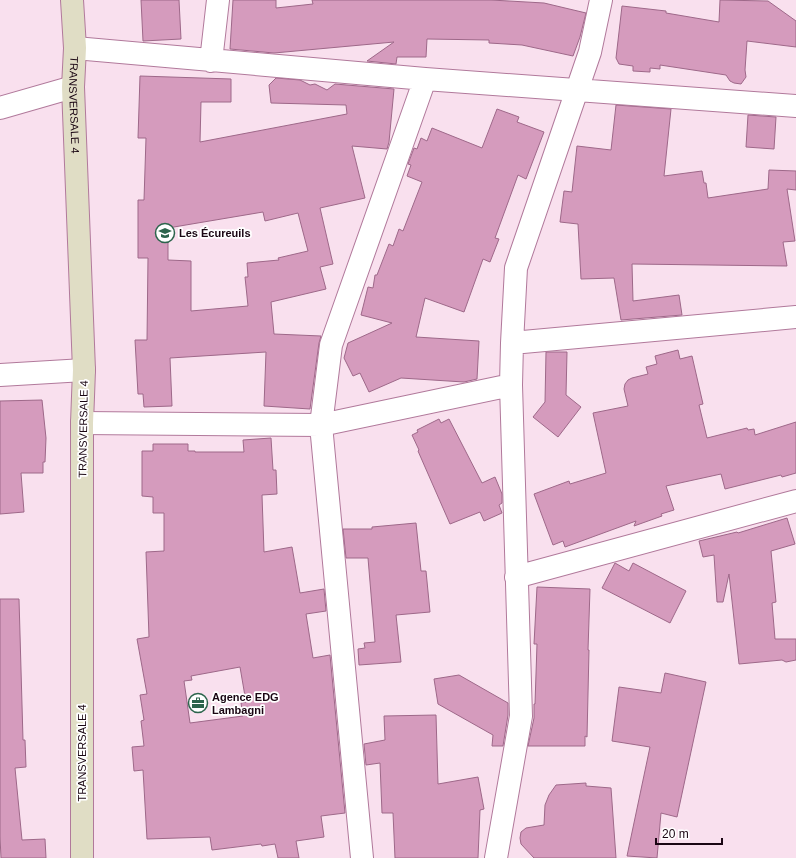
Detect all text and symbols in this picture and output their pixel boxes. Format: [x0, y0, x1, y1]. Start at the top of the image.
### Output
street label: TRANSVERSALE 4 [67, 56, 82, 154]
school or university icon: Les Écureuils [154, 222, 176, 244]
place label: Les Écureuils [179, 227, 251, 239]
street label: TRANSVERSALE 4 [76, 380, 90, 478]
place label: Agence EDG Lambagni [212, 691, 279, 716]
office icon: Agence EDG Lambagni [187, 692, 209, 714]
street label: TRANSVERSALE 4 [76, 704, 88, 802]
scale bar [656, 820, 722, 846]
text: 20 m [662, 827, 689, 841]

